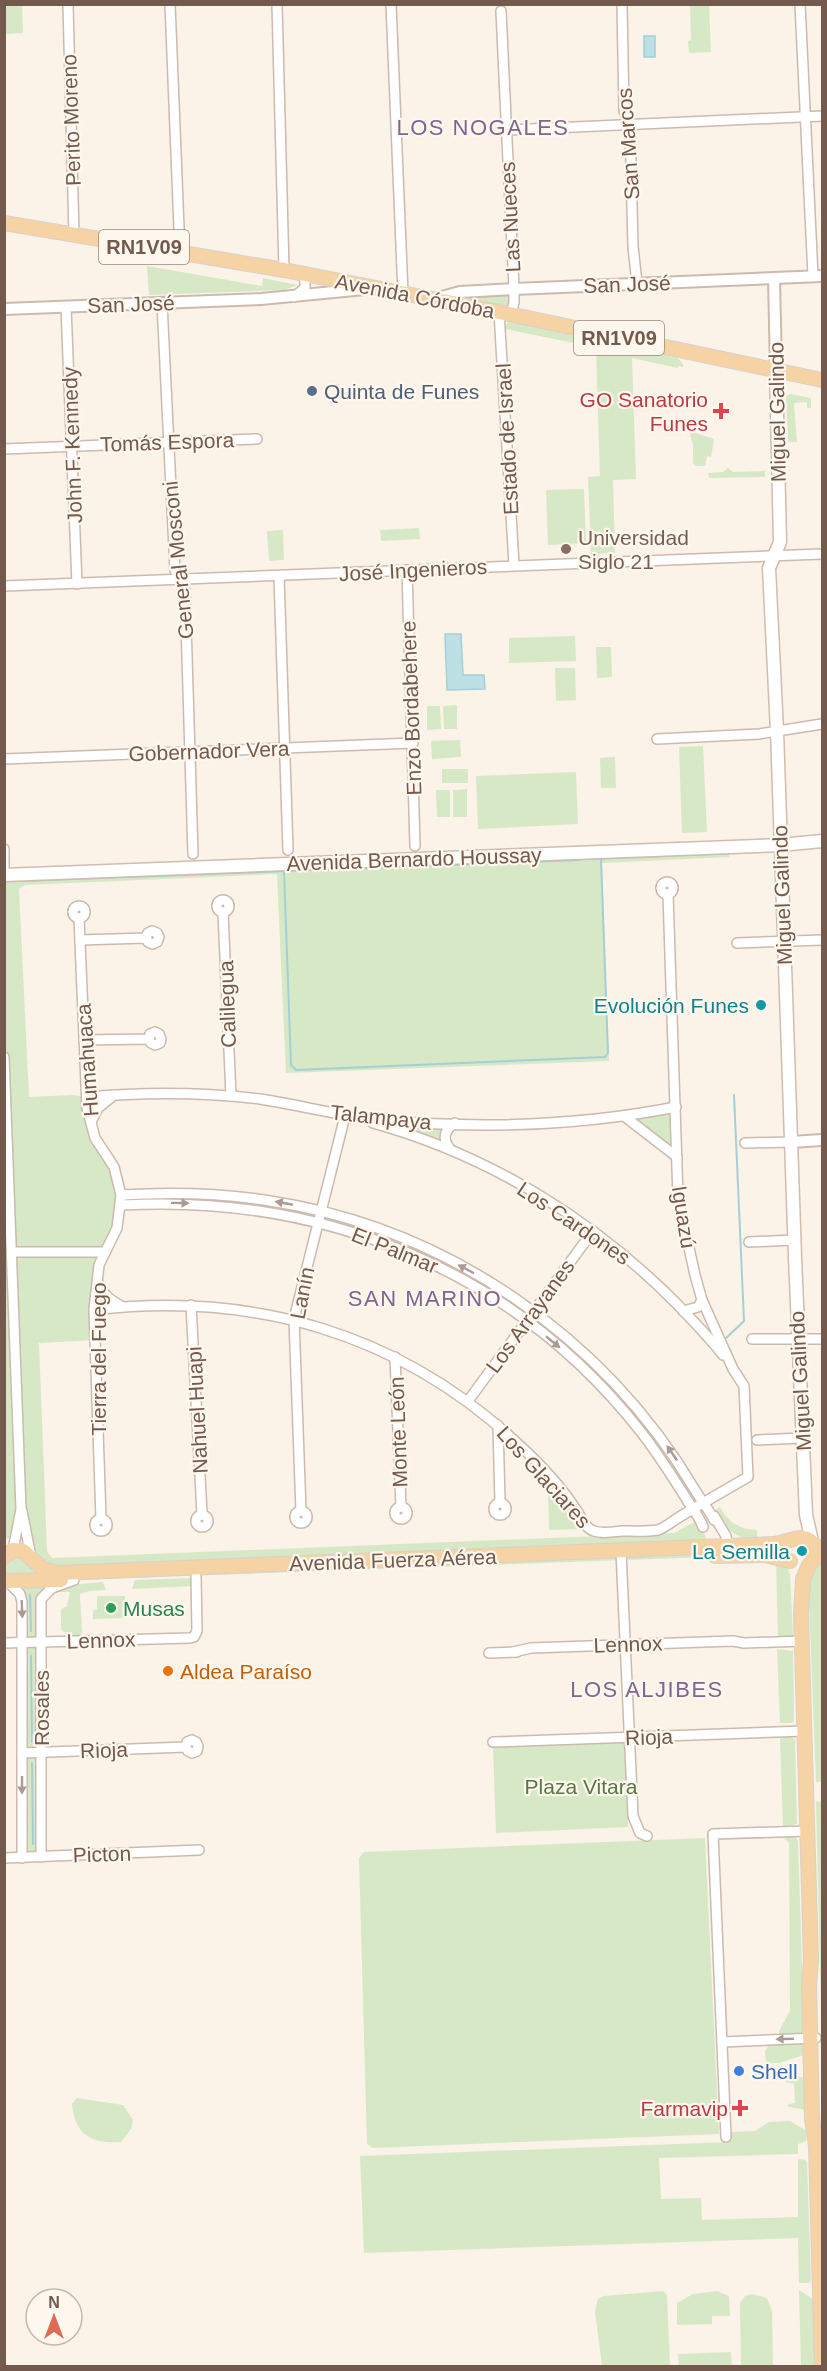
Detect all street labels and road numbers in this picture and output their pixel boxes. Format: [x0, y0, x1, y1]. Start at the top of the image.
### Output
street label: Perito Moreno [57, 54, 85, 186]
street label: San Marcos [613, 87, 643, 201]
street label: Las Nueces [496, 161, 524, 273]
road number: RN1V09 [99, 230, 189, 264]
street label: Avenida Córdoba [333, 269, 497, 323]
street label: San José [583, 271, 671, 297]
street label: San José [87, 291, 175, 317]
road number: RN1V09 [574, 321, 664, 355]
street label: Miguel Galindo [764, 342, 790, 482]
street label: Estado de Israel [492, 363, 522, 515]
street label: John F. Kennedy [58, 366, 86, 524]
street label: Tomás Espora [100, 428, 235, 456]
street label: General Mosconi [158, 480, 198, 640]
street label: José Ingenieros [338, 555, 488, 585]
street label: Enzo Bordabehere [396, 620, 426, 796]
street label: Gobernador Vera [128, 737, 290, 765]
street label: Miguel Galindo [768, 825, 796, 965]
street label: Avenida Bernardo Houssay [286, 843, 542, 875]
street label: Calilegua [214, 960, 240, 1048]
street label: Humahuaca [72, 1002, 102, 1117]
street label: Talampaya [329, 1100, 433, 1134]
street label: Los Cardones [513, 1177, 635, 1269]
street label: Iguazú [668, 1184, 700, 1250]
street label: El Palmar [348, 1222, 442, 1278]
street label: Los Arrayanes [481, 1255, 579, 1377]
street label: Lanín [286, 1265, 318, 1321]
street label: Tierra del Fuego [87, 1282, 110, 1436]
street label: Miguel Galindo [785, 1310, 815, 1452]
street label: Nahuel Huapi [182, 1346, 212, 1474]
street label: Monte León [385, 1376, 411, 1488]
street label: Los Glaciares [492, 1422, 596, 1532]
street label: Avenida Fuerza Aérea [289, 1545, 497, 1575]
street label: Lennox [66, 1627, 136, 1653]
street label: Lennox [593, 1631, 663, 1657]
street label: Rosales [30, 1670, 53, 1746]
street label: Rioja [625, 1725, 674, 1749]
street label: Rioja [80, 1738, 129, 1762]
street label: Picton [72, 1841, 132, 1867]

